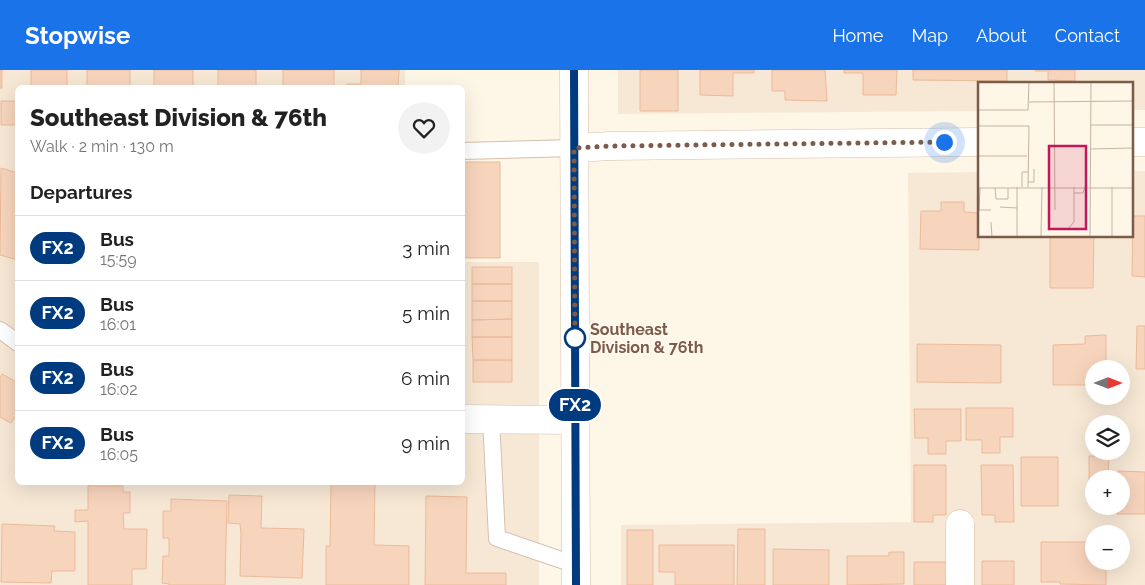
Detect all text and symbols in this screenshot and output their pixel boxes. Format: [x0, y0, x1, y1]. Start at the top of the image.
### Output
text: Stopwise [25, 21, 130, 50]
text: Home [832, 25, 883, 46]
text: Map [911, 25, 948, 46]
text: About [976, 25, 1027, 46]
text: Contact [1055, 25, 1120, 46]
inset map [978, 82, 1132, 238]
button: heart [398, 102, 450, 154]
text: Southeast Division & 76th [30, 103, 327, 132]
your location [932, 130, 957, 155]
text: Walk · 2 min · 130 m [30, 137, 174, 156]
text: Departures [30, 181, 132, 203]
text: Bus [100, 228, 134, 250]
text: FX2 [41, 237, 74, 258]
text: 3 min [402, 237, 450, 259]
text: 15:59 [100, 250, 137, 269]
text: Bus [100, 293, 134, 315]
text: FX2 [41, 302, 74, 323]
text: 5 min [402, 302, 450, 324]
text: 16:01 [100, 315, 136, 334]
place label: Southeast Division & 76th [590, 320, 703, 357]
marker: Southeast Division & 76th [564, 327, 586, 349]
text: Bus [100, 358, 134, 380]
north arrow [1085, 360, 1130, 405]
map controls [1085, 360, 1130, 570]
text: FX2 [41, 367, 74, 388]
text: 6 min [401, 367, 450, 389]
text: 16:02 [100, 380, 138, 399]
line badge: FX2 [546, 389, 604, 421]
text: FX2 [559, 394, 591, 415]
button: layers [1085, 415, 1130, 460]
text: Bus [100, 423, 134, 445]
text: FX2 [41, 432, 74, 453]
text: 9 min [401, 432, 450, 454]
text: 16:05 [100, 445, 138, 464]
button: + [1085, 470, 1130, 515]
button: − [1085, 525, 1130, 570]

